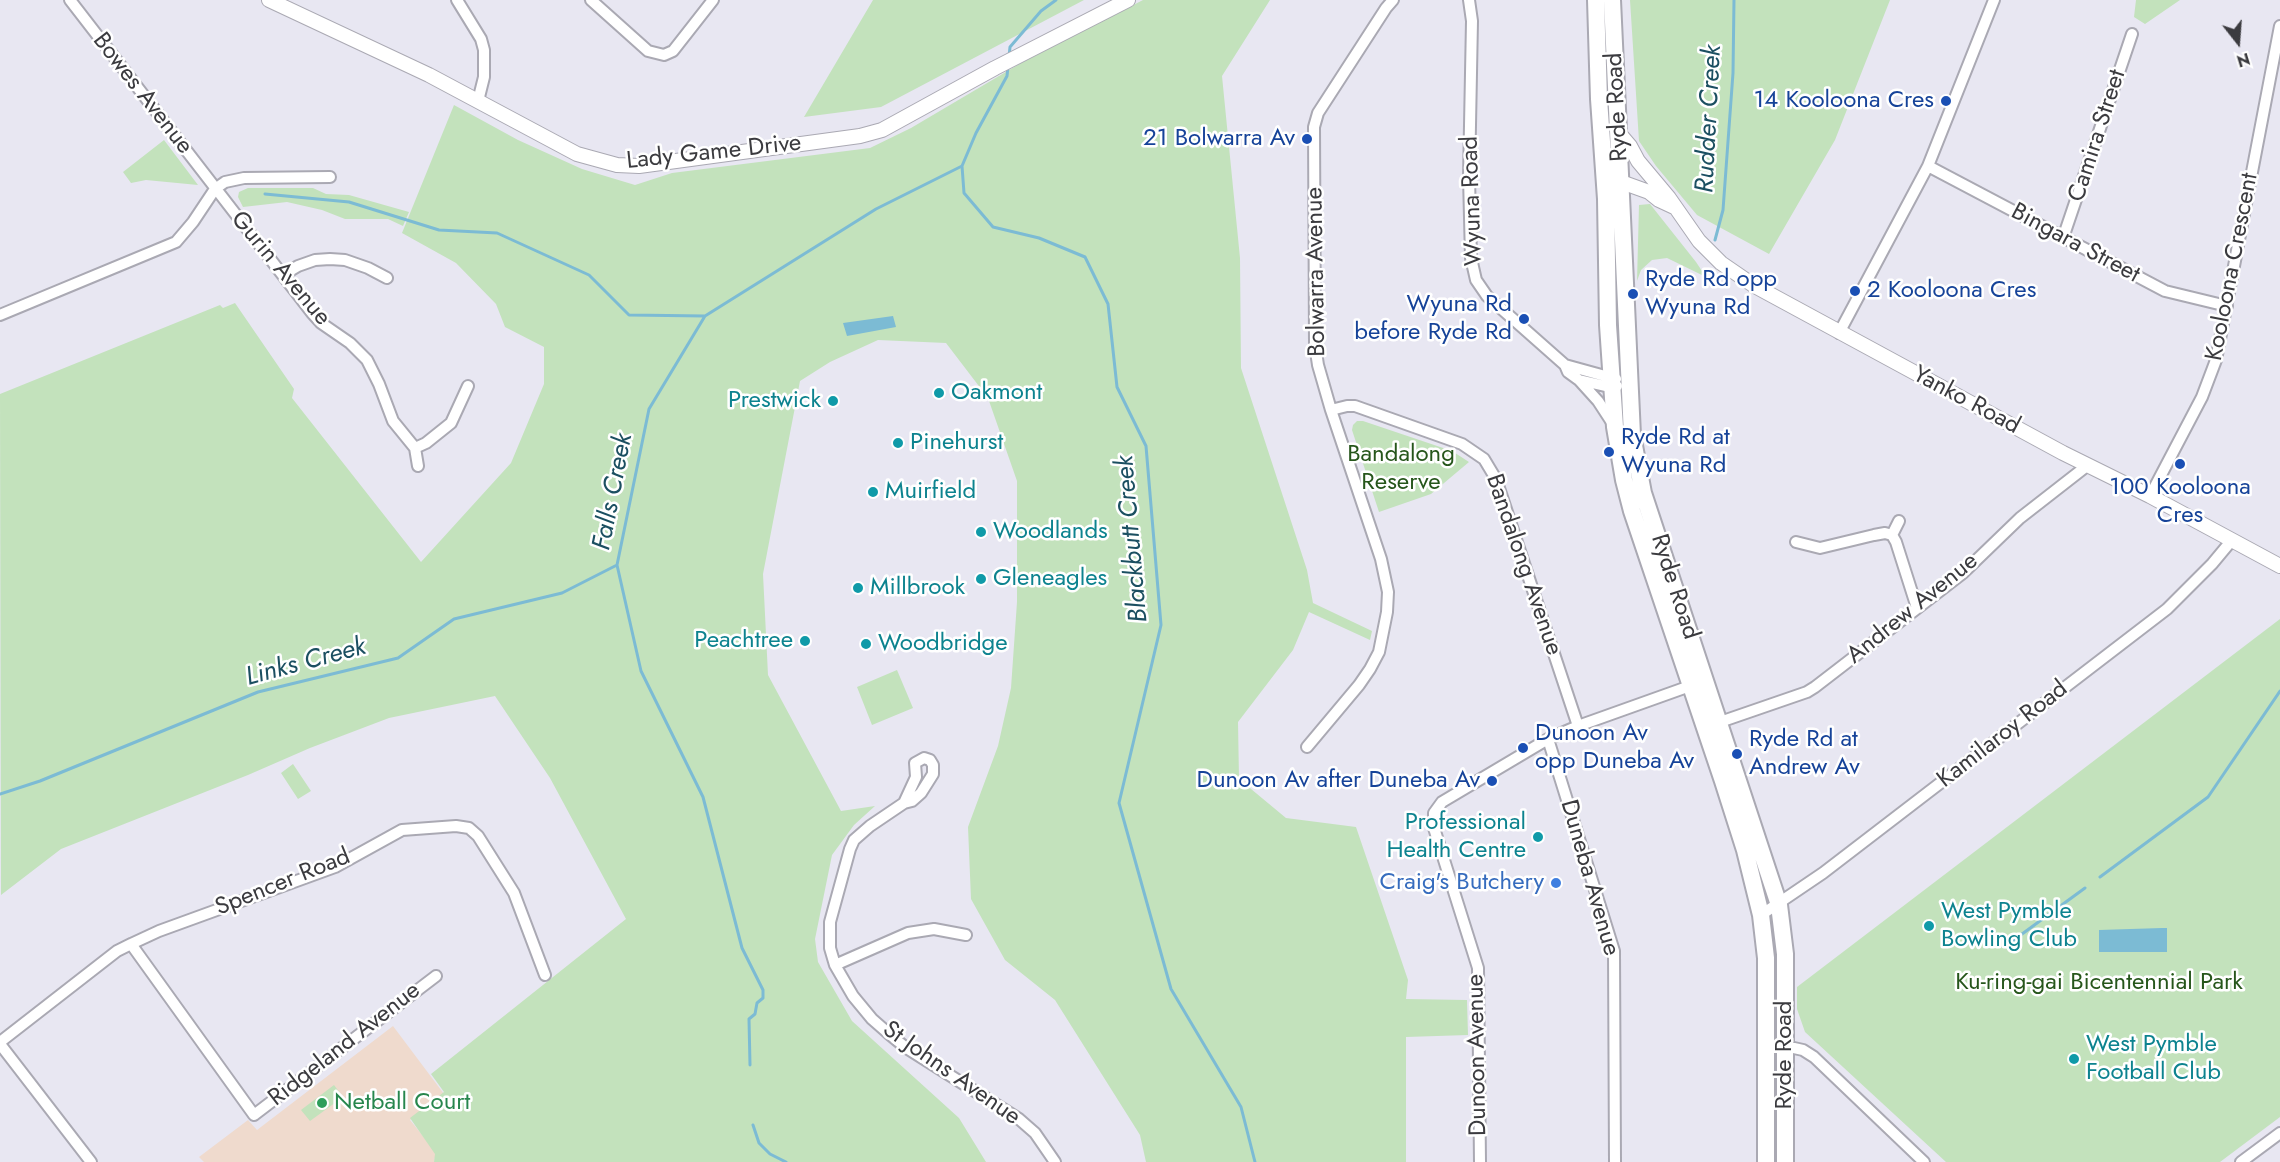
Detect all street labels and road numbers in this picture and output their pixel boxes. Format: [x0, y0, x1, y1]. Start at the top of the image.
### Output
street label: Bowes Avenue [86, 28, 198, 160]
street label: Ryde Road [1601, 52, 1635, 162]
street label: Camira Street [2063, 66, 2133, 206]
street label: Lady Game Drive [625, 130, 803, 176]
street label: Wyuna Road [1456, 136, 1490, 266]
street label: Kooloona Crescent [2201, 171, 2265, 363]
street label: Bolwarra Avenue [1301, 187, 1333, 357]
street label: Bingara Street [2006, 198, 2144, 290]
street label: Gurin Avenue [224, 206, 336, 332]
street label: Yanko Road [1907, 361, 2025, 441]
street label: Bandalong Avenue [1479, 471, 1567, 659]
street label: Ryde Road [1643, 531, 1705, 643]
street label: Andrew Avenue [1842, 547, 1984, 671]
street label: Kamilaroy Road [1932, 675, 2074, 795]
street label: Duneba Avenue [1553, 797, 1625, 959]
street label: Spencer Road [211, 843, 355, 923]
street label: Dunoon Avenue [1462, 974, 1494, 1136]
street label: Ridgeland Avenue [263, 977, 427, 1113]
street label: Ryde Road [1771, 1000, 1799, 1110]
street label: St Johns Avenue [876, 1016, 1026, 1132]

